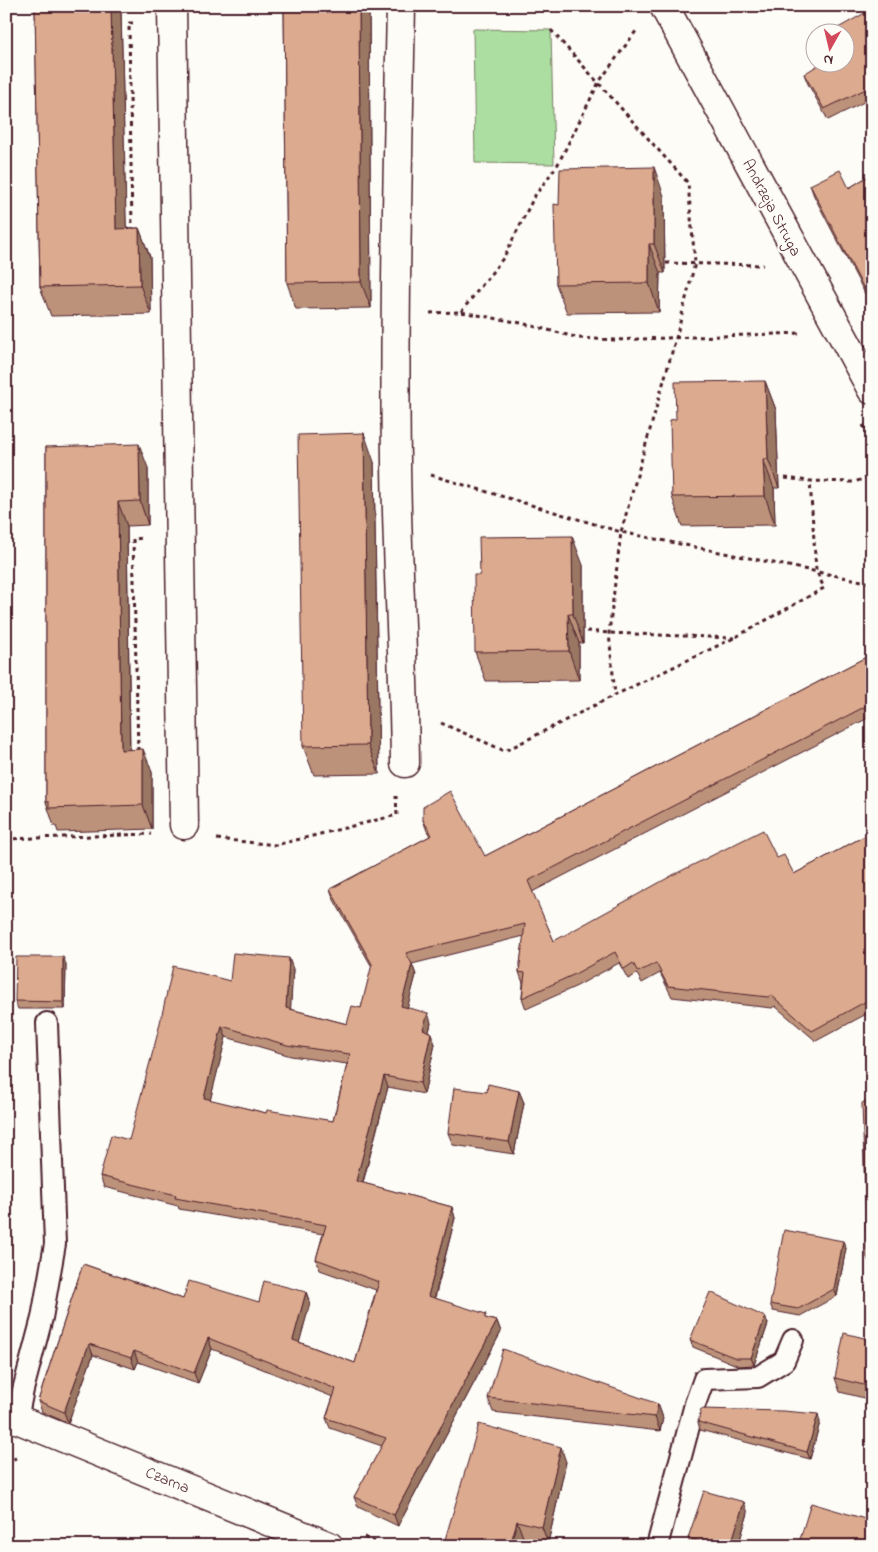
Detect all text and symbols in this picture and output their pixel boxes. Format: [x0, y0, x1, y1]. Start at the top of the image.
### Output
north arrow [806, 22, 856, 72]
text: N [822, 48, 835, 70]
street label: Andrzeja Struga [736, 155, 807, 261]
street label: Czarna [142, 1461, 193, 1501]

